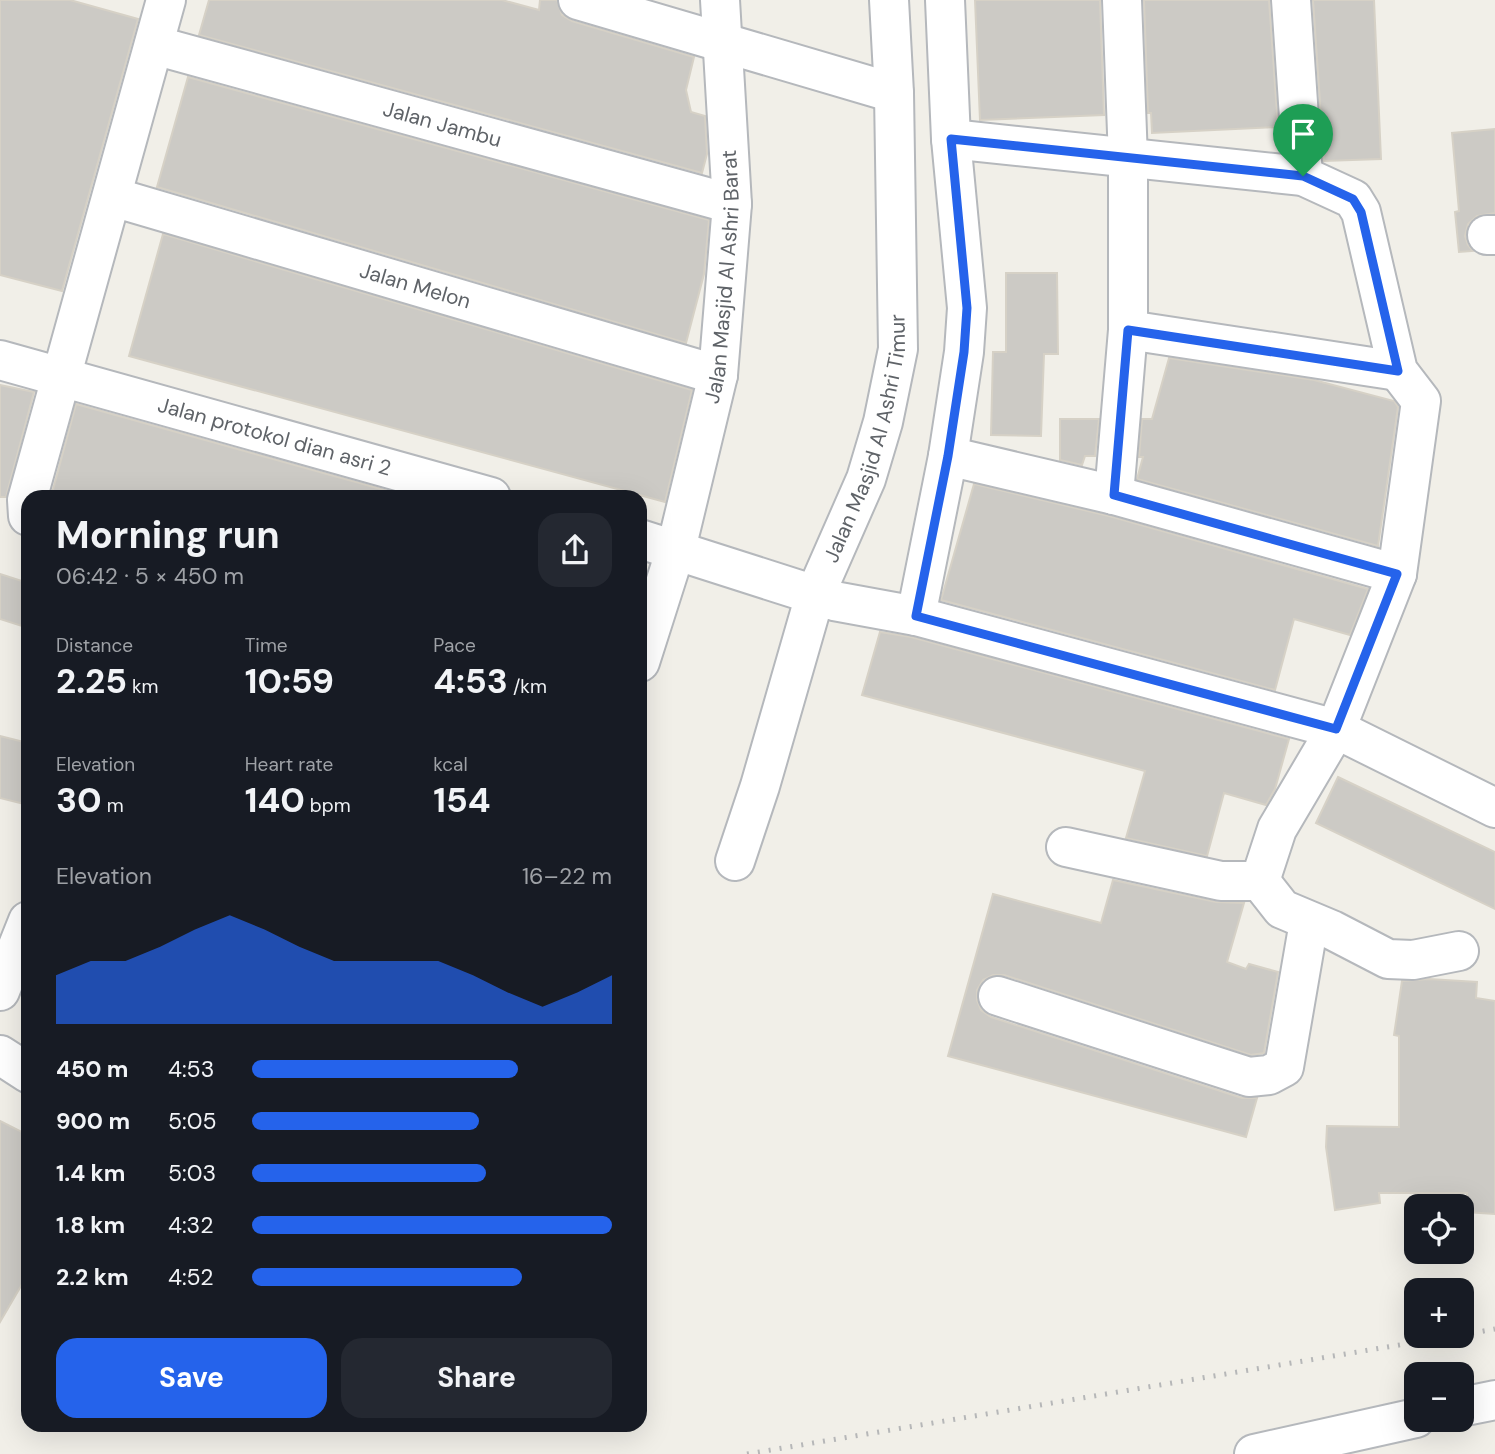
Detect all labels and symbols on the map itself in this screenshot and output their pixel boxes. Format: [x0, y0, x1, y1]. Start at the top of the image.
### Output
street label: Jalan Jambu [380, 95, 505, 154]
pin [1273, 104, 1333, 176]
street label: Jalan Masjid Al Ashri Barat [698, 149, 746, 406]
street label: Jalan Melon [356, 256, 474, 316]
street label: Jalan Masjid Al Ashri Timur [817, 314, 912, 567]
street label: Jalan protokol dian asri 2 [155, 391, 394, 482]

